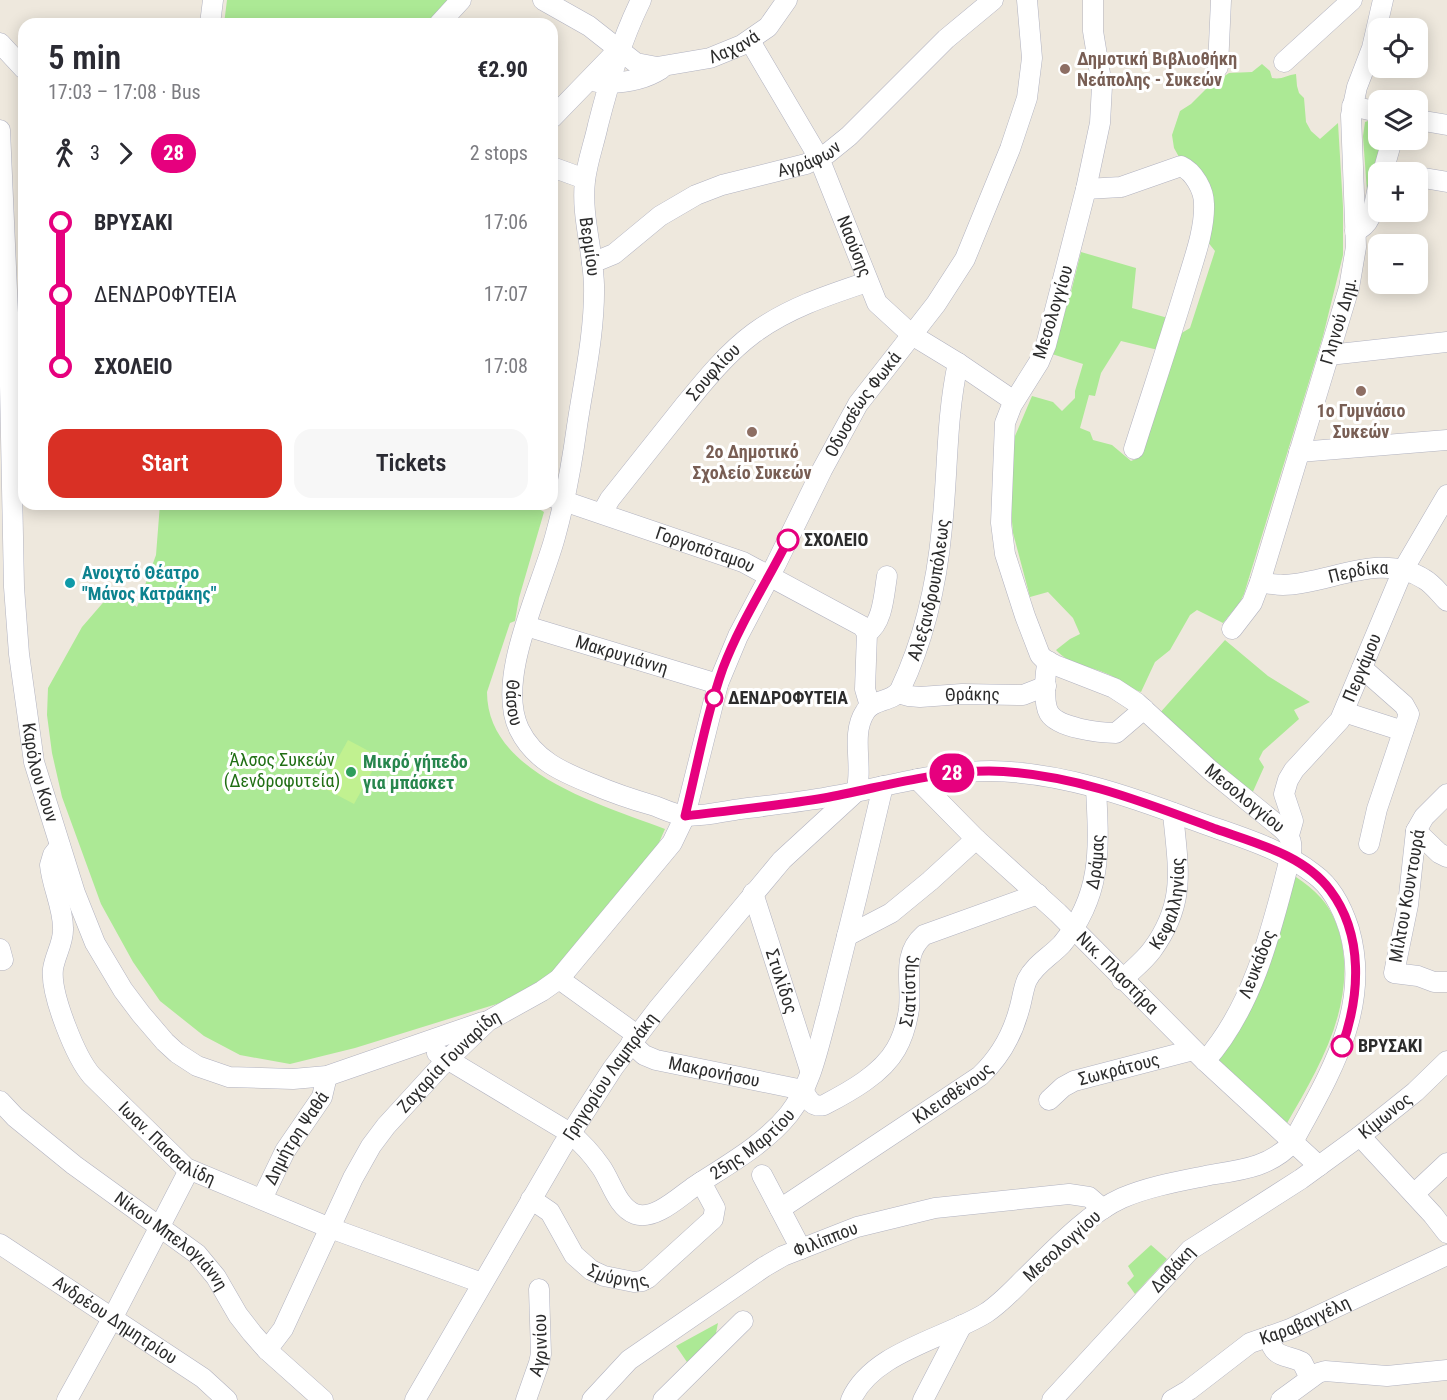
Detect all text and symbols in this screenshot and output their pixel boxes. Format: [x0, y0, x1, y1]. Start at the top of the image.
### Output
map controls [1368, 18, 1428, 294]
button: locate [1368, 18, 1428, 78]
street label: Λαχανά [705, 25, 763, 67]
text: 5 min [48, 38, 121, 77]
place label: Δημοτική Βιβλιοθήκη Νεάπολης - Συκεών [1077, 48, 1237, 90]
text: €2.90 [477, 57, 528, 82]
marker: Δημοτική Βιβλιοθήκη Νεάπολης - Συκεών [1058, 62, 1072, 76]
text: 17:03 – 17:08 · Bus [48, 80, 201, 104]
button: layers [1368, 90, 1428, 150]
street label: Αγράφων [775, 136, 845, 181]
icon: walk [48, 137, 81, 170]
icon: forward [109, 137, 142, 170]
text: 3 [90, 141, 100, 165]
text: 28 [163, 141, 184, 165]
text: 2 stops [470, 141, 528, 165]
button: + [1368, 162, 1428, 222]
text: ΒΡΥΣΑΚΙ [94, 210, 173, 235]
text: 17:06 [484, 210, 528, 234]
street label: Ναούσης [833, 212, 876, 280]
street label: Βερμίου [576, 216, 605, 277]
button: − [1368, 234, 1428, 294]
street label: Μεσολογγίου [1028, 262, 1077, 361]
street label: Γληνού Δημ. [1315, 276, 1361, 367]
text: ΔΕΝΔΡΟΦΥΤΕΙΑ [94, 282, 237, 307]
text: 17:07 [484, 282, 528, 306]
street label: Σουφλίου [682, 339, 744, 404]
street label: Οδυσσέως Φωκά [820, 347, 905, 460]
text: ΣΧΟΛΕΙΟ [94, 354, 173, 379]
text: 17:08 [484, 354, 528, 378]
marker: 1ο Γυμνάσιο Συκεών [1354, 384, 1368, 398]
place label: 1ο Γυμνάσιο Συκεών [1317, 400, 1406, 442]
marker: 2ο Δημοτικό Σχολείο Συκεών [745, 425, 759, 439]
button: Start [48, 429, 282, 498]
button: Tickets [294, 429, 528, 498]
place label: 2ο Δημοτικό Σχολείο Συκεών [692, 441, 812, 484]
street label: Αλεξανδρουπόλεως [902, 518, 953, 663]
street label: Γοργοπόταμου [653, 522, 759, 577]
marker: ΣΧΟΛΕΙΟ [777, 529, 799, 551]
place label: ΣΧΟΛΕΙΟ [804, 529, 868, 550]
street label: Περδίκα [1326, 557, 1389, 587]
place label: Ανοιχτό Θέατρο "Μάνος Κατράκης" [82, 562, 217, 604]
marker: Ανοιχτό Θέατρο "Μάνος Κατράκης" [63, 576, 77, 590]
street label: Περγάμου [1338, 630, 1385, 705]
street label: Μακρυγιάννη [573, 631, 671, 678]
street label: Θάσου [502, 679, 528, 728]
street label: Θράκης [944, 683, 1000, 705]
place label: ΔΕΝΔΡΟΦΥΤΕΙΑ [728, 687, 848, 708]
marker: ΔΕΝΔΡΟΦΥΤΕΙΑ [705, 689, 723, 707]
street label: Καρόλου Κουν [19, 721, 63, 825]
park label: Άλσος Συκεών (Δενδροφυτεία) [224, 749, 340, 792]
place label: Μικρό γήπεδο για μπάσκετ [363, 751, 468, 793]
line badge: 28 [925, 754, 979, 792]
street label: Μεσολογγίου [1201, 759, 1289, 837]
text: 28 [941, 761, 963, 785]
marker: Μικρό γήπεδο για μπάσκετ [344, 765, 358, 779]
street label: Μίλτου Κουντουρά [1384, 828, 1429, 964]
street label: Δράμας [1081, 834, 1108, 891]
street label: Κεφαλληνίας [1145, 857, 1188, 953]
street label: Νικ. Πλαστήρα [1073, 927, 1163, 1018]
street label: Λευκάδος [1234, 927, 1279, 1001]
street label: Στυλίδος [762, 946, 802, 1016]
street label: Σιατίστης [895, 953, 921, 1029]
street label: Ζαχαρία Γουναρίδη [393, 1005, 504, 1117]
street label: Γρηγορίου Λαμπράκη [558, 1008, 661, 1144]
marker: ΒΡΥΣΑΚΙ [1331, 1035, 1353, 1057]
place label: ΒΡΥΣΑΚΙ [1358, 1035, 1423, 1056]
street label: Σωκράτους [1076, 1048, 1162, 1089]
street label: Μακρονήσου [667, 1052, 762, 1091]
street label: Κλεισθένους [909, 1058, 997, 1128]
street label: Δημήτρη Ψαθά [259, 1087, 333, 1188]
street label: Κίμωνος [1354, 1088, 1416, 1143]
street label: Ιωαν. Πασσαλίδη [114, 1097, 219, 1189]
street label: 25ης Μαρτίου [706, 1105, 799, 1184]
street label: Νίκου Μπελογιάννη [111, 1187, 232, 1294]
street label: Μεσολογγίου [1019, 1205, 1105, 1286]
street label: Φιλίππου [790, 1217, 860, 1261]
street label: Δαβάκη [1145, 1241, 1199, 1296]
street label: Σμύρνης [585, 1259, 651, 1292]
street label: Ανδρέου Δημητρίου [49, 1271, 181, 1368]
street label: Καραβαγγέλη [1257, 1291, 1353, 1349]
street label: Αγρινίου [524, 1314, 552, 1379]

